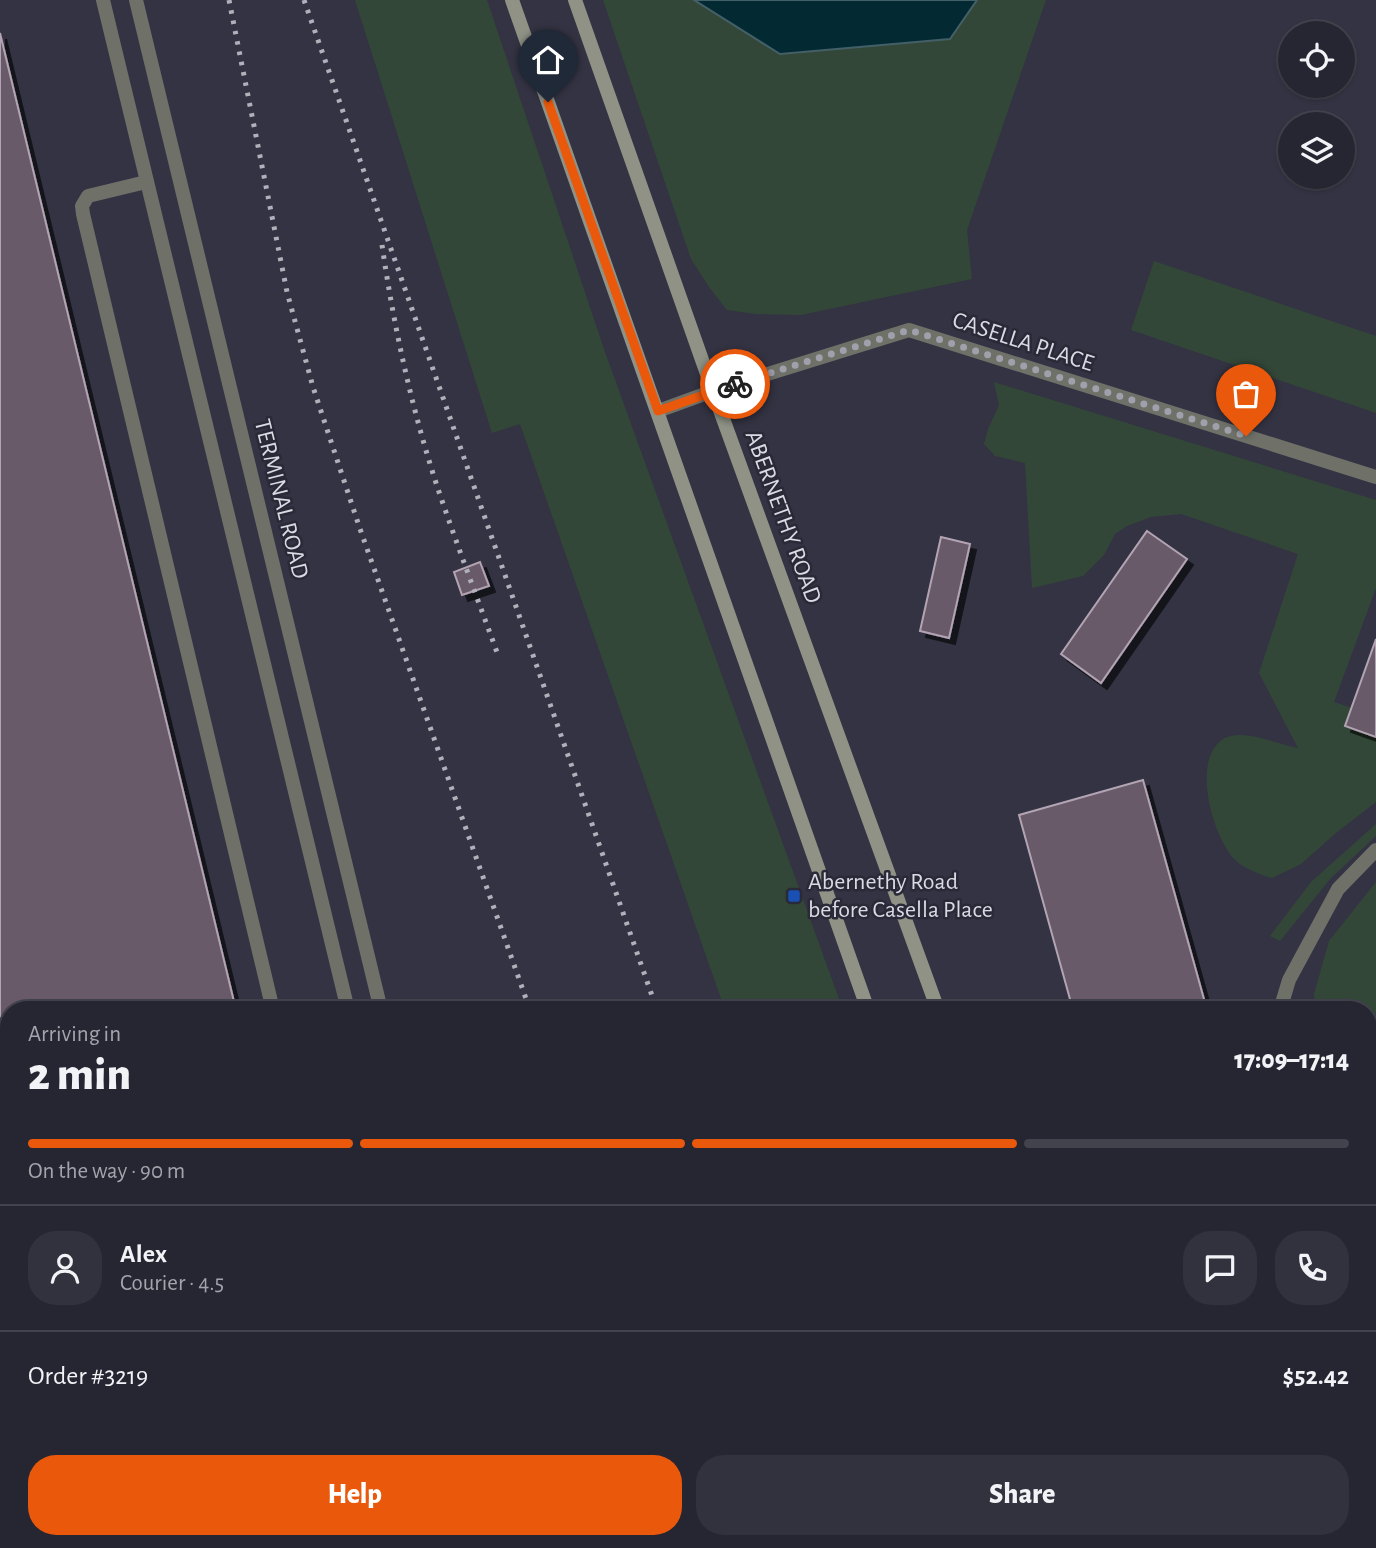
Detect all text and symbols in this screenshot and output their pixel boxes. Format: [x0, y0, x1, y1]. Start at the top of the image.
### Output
map controls [1278, 21, 1355, 189]
button: locate [1278, 21, 1355, 98]
pin [518, 30, 578, 102]
icon: home [529, 41, 567, 79]
button: layers [1278, 112, 1355, 189]
street label: CASELLA PLACE [949, 308, 1097, 376]
courier [700, 349, 770, 419]
pin [1216, 364, 1276, 436]
icon: bike [716, 365, 754, 403]
icon: bag [1227, 375, 1265, 413]
street label: TERMINAL ROAD [250, 417, 312, 581]
street label: ABERNETHY ROAD [741, 427, 825, 607]
place label: Abernethy Road before Casella Place [808, 870, 993, 922]
marker: Abernethy Road before Casella Place [786, 888, 802, 904]
text: Arriving in [28, 1023, 121, 1046]
text: 17:09–17:14 [1234, 1047, 1349, 1073]
text: 2 min [28, 1052, 131, 1098]
text: On the way · 90 m [28, 1160, 185, 1183]
button: person [28, 1231, 102, 1305]
button: chat [1183, 1231, 1257, 1305]
button: phone [1275, 1231, 1349, 1305]
text: Alex [120, 1241, 167, 1267]
text: Courier · 4.5 [120, 1272, 224, 1295]
text: Order #3219 [28, 1363, 148, 1389]
text: $52.42 [1283, 1363, 1349, 1389]
button: Help [28, 1455, 682, 1535]
button: Share [696, 1455, 1349, 1535]

